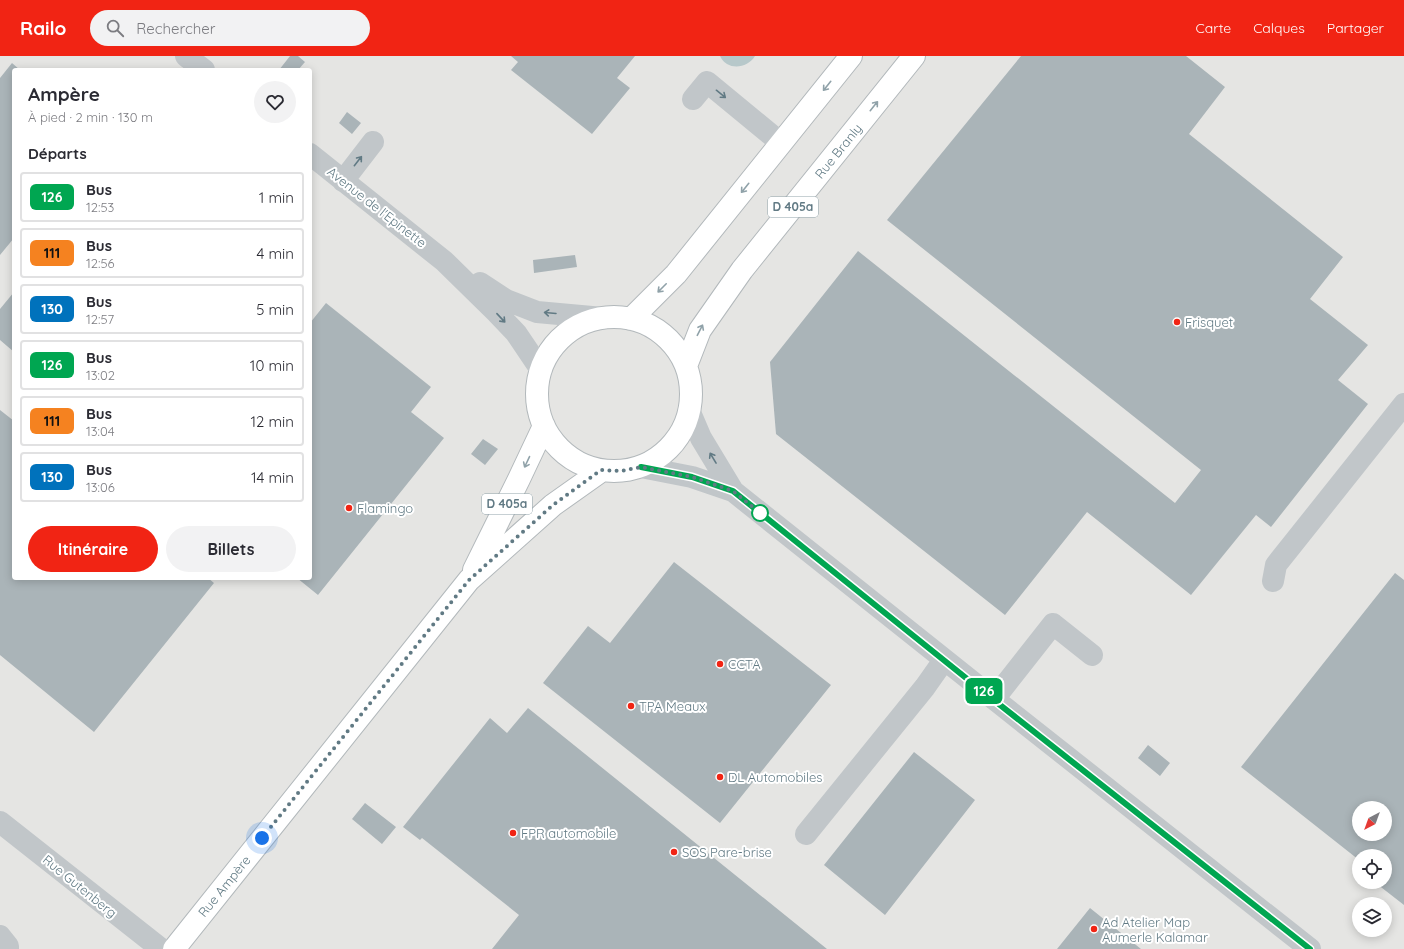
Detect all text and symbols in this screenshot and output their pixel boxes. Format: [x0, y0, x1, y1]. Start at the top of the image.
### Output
search box [90, 10, 370, 46]
text: Railo [20, 16, 66, 40]
icon: search [104, 17, 126, 39]
text: Rechercher [136, 19, 216, 38]
text: Carte [1196, 19, 1231, 37]
text: Calques [1253, 19, 1305, 37]
text: Partager [1327, 19, 1384, 37]
button: heart [254, 81, 296, 123]
one-way arrow [822, 81, 831, 92]
text: Ampère [28, 82, 100, 106]
one-way arrow [715, 89, 726, 98]
one-way arrow [870, 100, 879, 111]
text: À pied · 2 min · 130 m [28, 109, 153, 125]
street label: Rue Branly [811, 120, 865, 182]
text: Départs [28, 144, 87, 163]
one-way arrow [354, 156, 363, 167]
street label: Avenue de l'Epinette [324, 163, 430, 251]
text: Bus [86, 180, 112, 199]
one-way arrow [741, 182, 750, 193]
text: 126 [41, 188, 63, 206]
text: 1 min [259, 188, 294, 207]
road number: D 405a [768, 197, 818, 217]
text: 12:53 [86, 199, 114, 215]
text: Bus [86, 236, 112, 255]
text: 111 [44, 244, 60, 262]
text: 4 min [256, 244, 294, 263]
text: 12:56 [86, 255, 115, 271]
one-way arrow [657, 283, 667, 293]
text: Bus [86, 292, 112, 311]
text: 130 [41, 300, 63, 318]
text: 5 min [256, 300, 294, 319]
one-way arrow [544, 310, 557, 317]
text: 12:57 [86, 311, 114, 327]
one-way arrow [497, 313, 506, 323]
place label: Frisquet [1185, 314, 1233, 330]
marker: Frisquet [1172, 317, 1182, 327]
one-way arrow [697, 324, 704, 336]
text: Bus [86, 348, 112, 367]
text: 126 [41, 356, 63, 374]
text: 10 min [250, 356, 294, 375]
text: 13:02 [86, 367, 115, 383]
text: Bus [86, 404, 112, 423]
text: 111 [44, 412, 60, 430]
text: 12 min [250, 412, 294, 431]
text: 13:04 [86, 423, 115, 439]
one-way arrow [708, 452, 716, 464]
one-way arrow [523, 455, 531, 467]
text: Bus [86, 460, 112, 479]
text: 130 [41, 468, 63, 486]
text: 14 min [251, 468, 294, 487]
text: 13:06 [86, 479, 115, 495]
road number: D 405a [482, 494, 532, 514]
place label: Flamingo [357, 500, 413, 516]
marker: Flamingo [344, 503, 354, 513]
unlabelled marker [751, 504, 769, 522]
button: Itinéraire [28, 526, 158, 572]
button: Billets [166, 526, 296, 572]
place label: CCTA [728, 656, 761, 672]
marker: CCTA [715, 659, 725, 669]
line badge: 126 [961, 678, 1007, 704]
text: 126 [973, 682, 995, 700]
place label: TPA Meaux [639, 698, 706, 714]
marker: TPA Meaux [626, 701, 636, 711]
place label: DL Automobiles [728, 769, 822, 785]
marker: DL Automobiles [715, 772, 725, 782]
north arrow [1352, 801, 1392, 841]
map controls [1352, 801, 1392, 937]
place label: FPR automobile [521, 825, 616, 841]
your location [252, 828, 272, 848]
marker: FPR automobile [508, 828, 518, 838]
place label: SOS Pare-brise [682, 844, 772, 860]
marker: SOS Pare-brise [669, 847, 679, 857]
button: locate [1352, 849, 1392, 889]
street label: Rue Gutenberg [40, 851, 120, 921]
street label: Rue Ampère [194, 852, 254, 920]
button: layers [1352, 897, 1392, 937]
place label: Ad Atelier Map Aumerle Kalamar [1102, 914, 1208, 945]
marker: Ad Atelier Map Aumerle Kalamar [1089, 924, 1099, 934]

